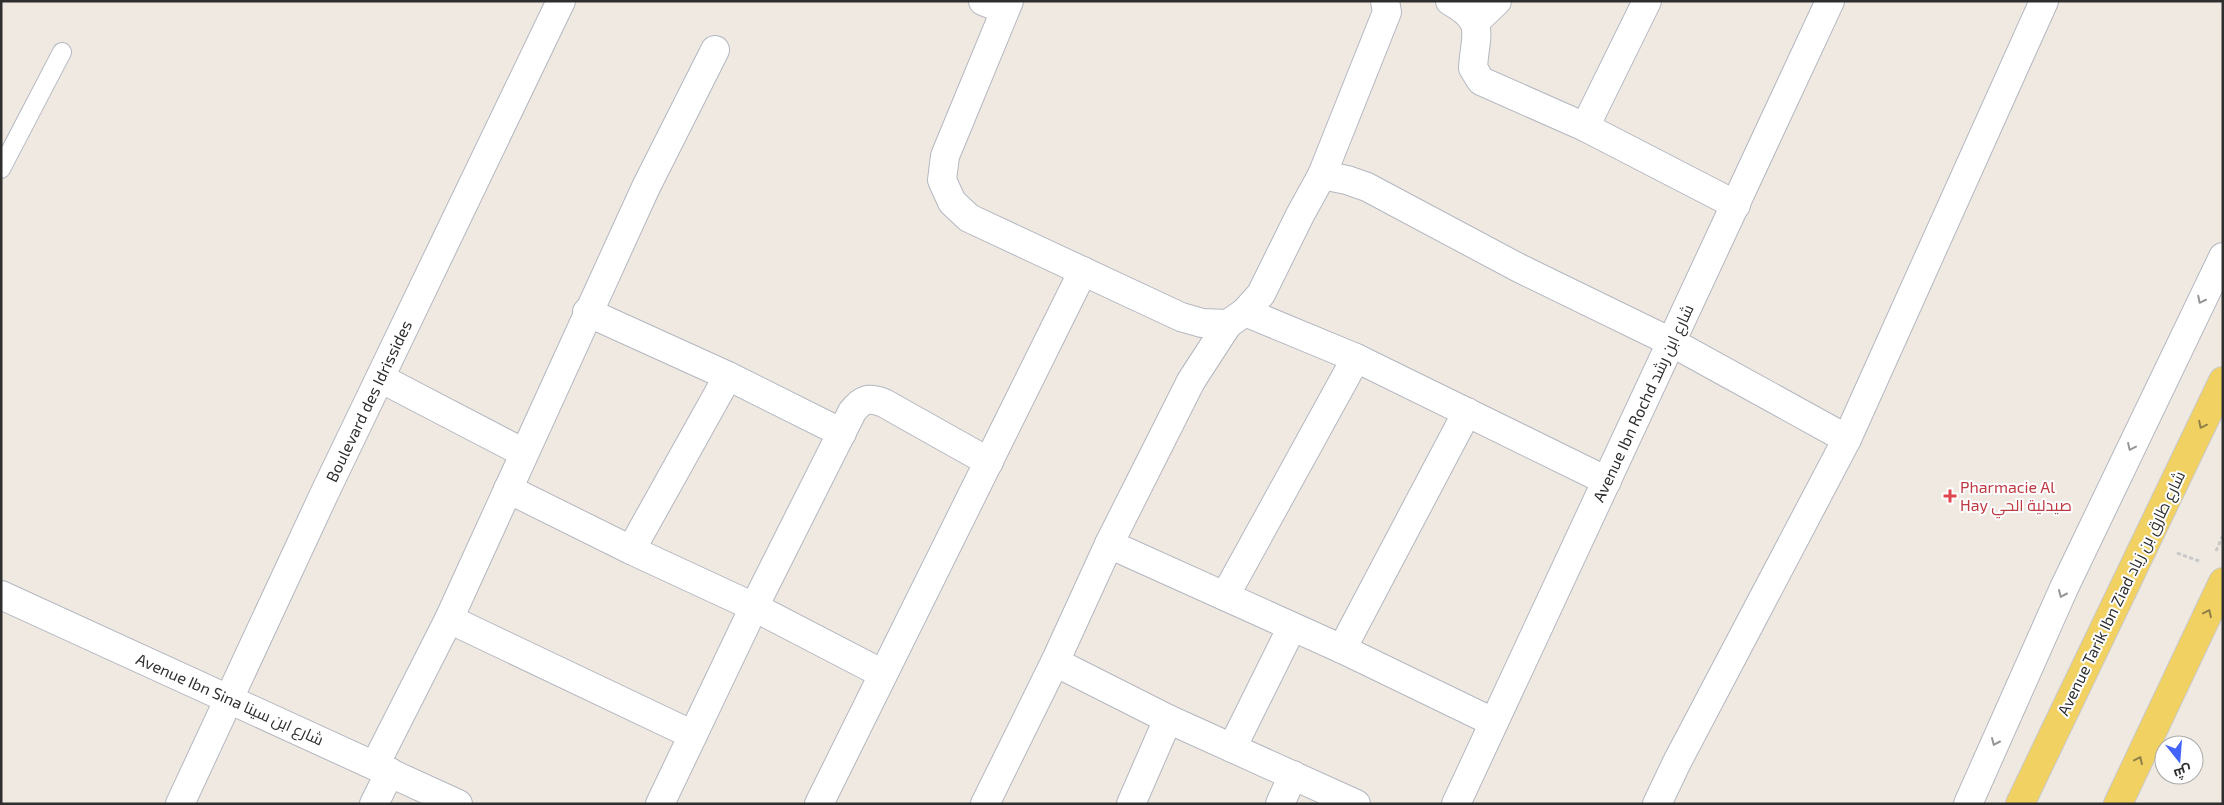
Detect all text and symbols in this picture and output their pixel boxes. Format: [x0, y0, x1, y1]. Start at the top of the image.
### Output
one-way arrow [2197, 295, 2207, 304]
street label: Avenue Ibn Rochd شارع ابن رشد [1588, 301, 1700, 506]
street label: Boulevard des Idrissides [321, 317, 415, 485]
one-way arrow [2198, 420, 2208, 429]
one-way arrow [2127, 442, 2137, 451]
street label: Avenue Tarik Ibn Ziad شارع طارق بن زياد [2053, 467, 2191, 720]
place label: Pharmacie Al Hay صيدلية الحي [1960, 477, 2072, 519]
marker: Pharmacie Al Hay صيدلية الحي [1944, 490, 1956, 502]
one-way arrow [2057, 589, 2068, 598]
one-way arrow [2202, 609, 2212, 618]
street label: Avenue Ibn Sina شارع ابن سينا [132, 649, 327, 751]
north arrow [2154, 735, 2204, 785]
one-way arrow [1991, 737, 2002, 746]
one-way arrow [2132, 756, 2143, 765]
text: ش [2172, 761, 2194, 784]

